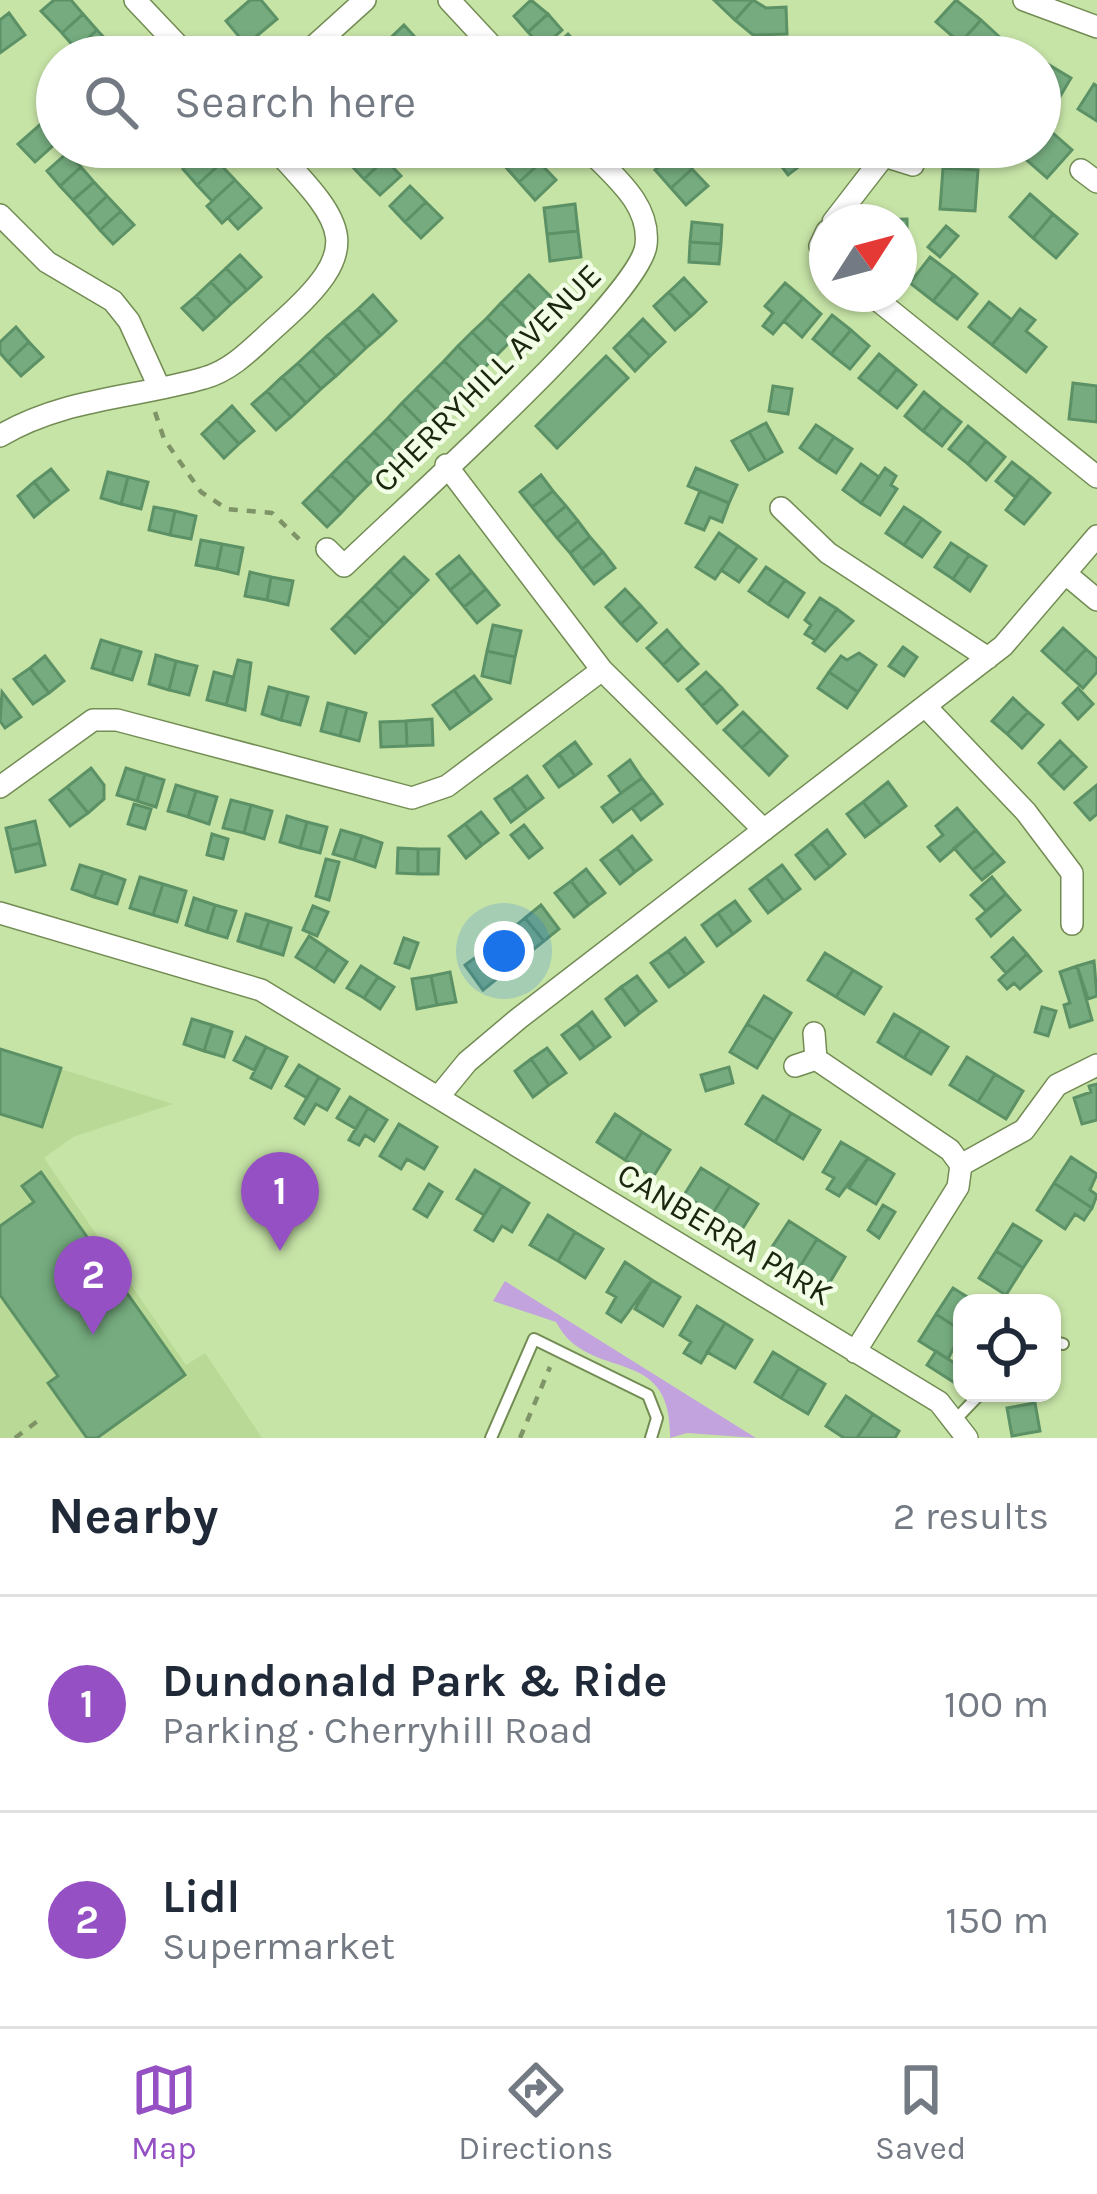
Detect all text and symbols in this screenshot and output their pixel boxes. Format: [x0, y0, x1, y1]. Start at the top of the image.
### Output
search box [36, 36, 1061, 168]
icon: search [78, 69, 144, 135]
text: Search here [174, 76, 416, 128]
north arrow [809, 204, 917, 312]
street label: CHERRYHILL AVENUE [365, 256, 609, 500]
your location [474, 921, 534, 981]
pin: 1 [241, 1152, 319, 1251]
street label: CANBERRA PARK [611, 1155, 839, 1313]
pin: 2 [54, 1236, 132, 1335]
map controls [953, 1294, 1061, 1402]
button: locate [953, 1294, 1061, 1402]
text: Nearby [48, 1486, 218, 1546]
text: 2 results [893, 1493, 1049, 1539]
text: Dundonald Park & Ride [162, 1655, 667, 1707]
text: 1 [80, 1681, 94, 1727]
text: 100 m [944, 1681, 1049, 1727]
text: Parking · Cherryhill Road [162, 1707, 594, 1753]
text: Lidl [162, 1871, 240, 1923]
text: 2 [75, 1897, 99, 1943]
text: 150 m [945, 1897, 1049, 1943]
text: Supermarket [162, 1923, 395, 1969]
tab: Map [131, 2057, 197, 2167]
tab: Directions [458, 2057, 613, 2167]
tab: Saved [875, 2057, 966, 2167]

